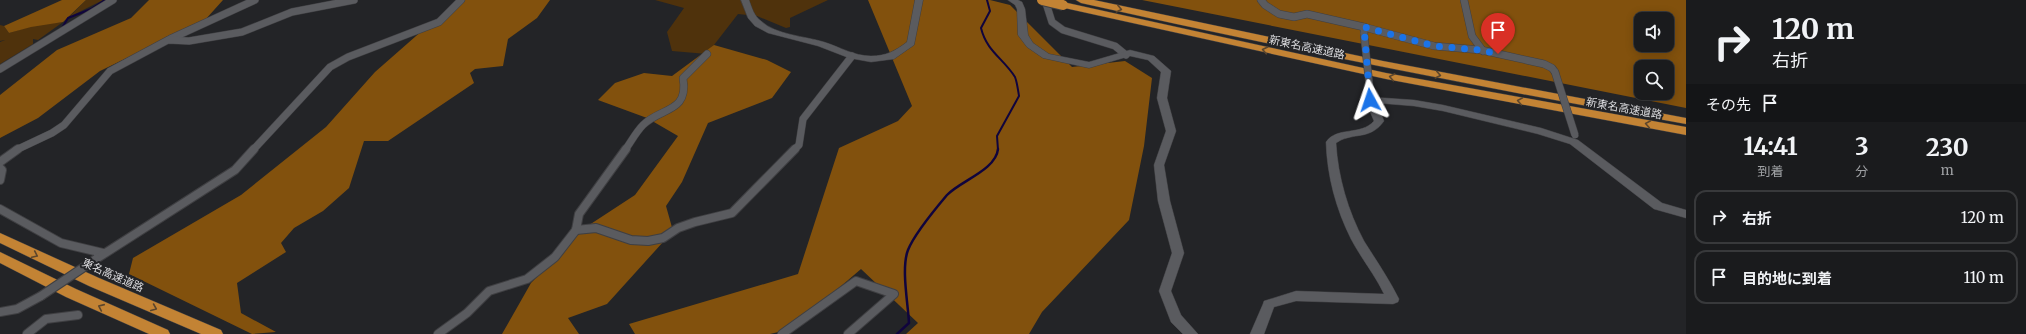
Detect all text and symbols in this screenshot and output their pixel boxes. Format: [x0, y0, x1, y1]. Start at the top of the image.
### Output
one-way arrow [1116, 4, 1122, 12]
text: 120 m [1772, 11, 1854, 47]
map controls [1634, 12, 1674, 100]
button: sound [1634, 12, 1674, 52]
pin [1481, 13, 1515, 54]
icon: right [1706, 16, 1758, 68]
icon: arrive [1487, 19, 1509, 41]
street label: 新東名高速道路 [1268, 32, 1346, 62]
one-way arrow [1262, 46, 1268, 54]
text: 右折 [1772, 49, 1808, 72]
button: search [1634, 60, 1674, 100]
one-way arrow [1435, 71, 1441, 79]
one-way arrow [1389, 73, 1395, 82]
position arrow [1349, 79, 1391, 121]
icon: arrive [1759, 92, 1781, 114]
street label: 新東名高速道路 [1585, 94, 1663, 122]
text: その先 [1706, 95, 1751, 114]
one-way arrow [1517, 98, 1523, 106]
one-way arrow [1644, 121, 1651, 129]
text: 14:41 [1743, 131, 1798, 162]
text: 3 [1855, 131, 1869, 162]
text: 230 [1926, 132, 1969, 163]
text: m [1941, 162, 1954, 179]
text: 到着 [1757, 163, 1783, 180]
text: 分 [1855, 163, 1868, 180]
icon: right [1708, 206, 1730, 228]
text: 120 m [1961, 208, 2004, 227]
text: 右折 [1742, 209, 1772, 228]
one-way arrow [31, 250, 39, 258]
street label: 東名高速道路 [80, 255, 146, 295]
icon: arrive [1708, 266, 1730, 288]
text: 110 m [1963, 268, 2004, 287]
text: 目的地に到着 [1742, 269, 1832, 288]
one-way arrow [149, 303, 157, 311]
one-way arrow [98, 304, 106, 312]

